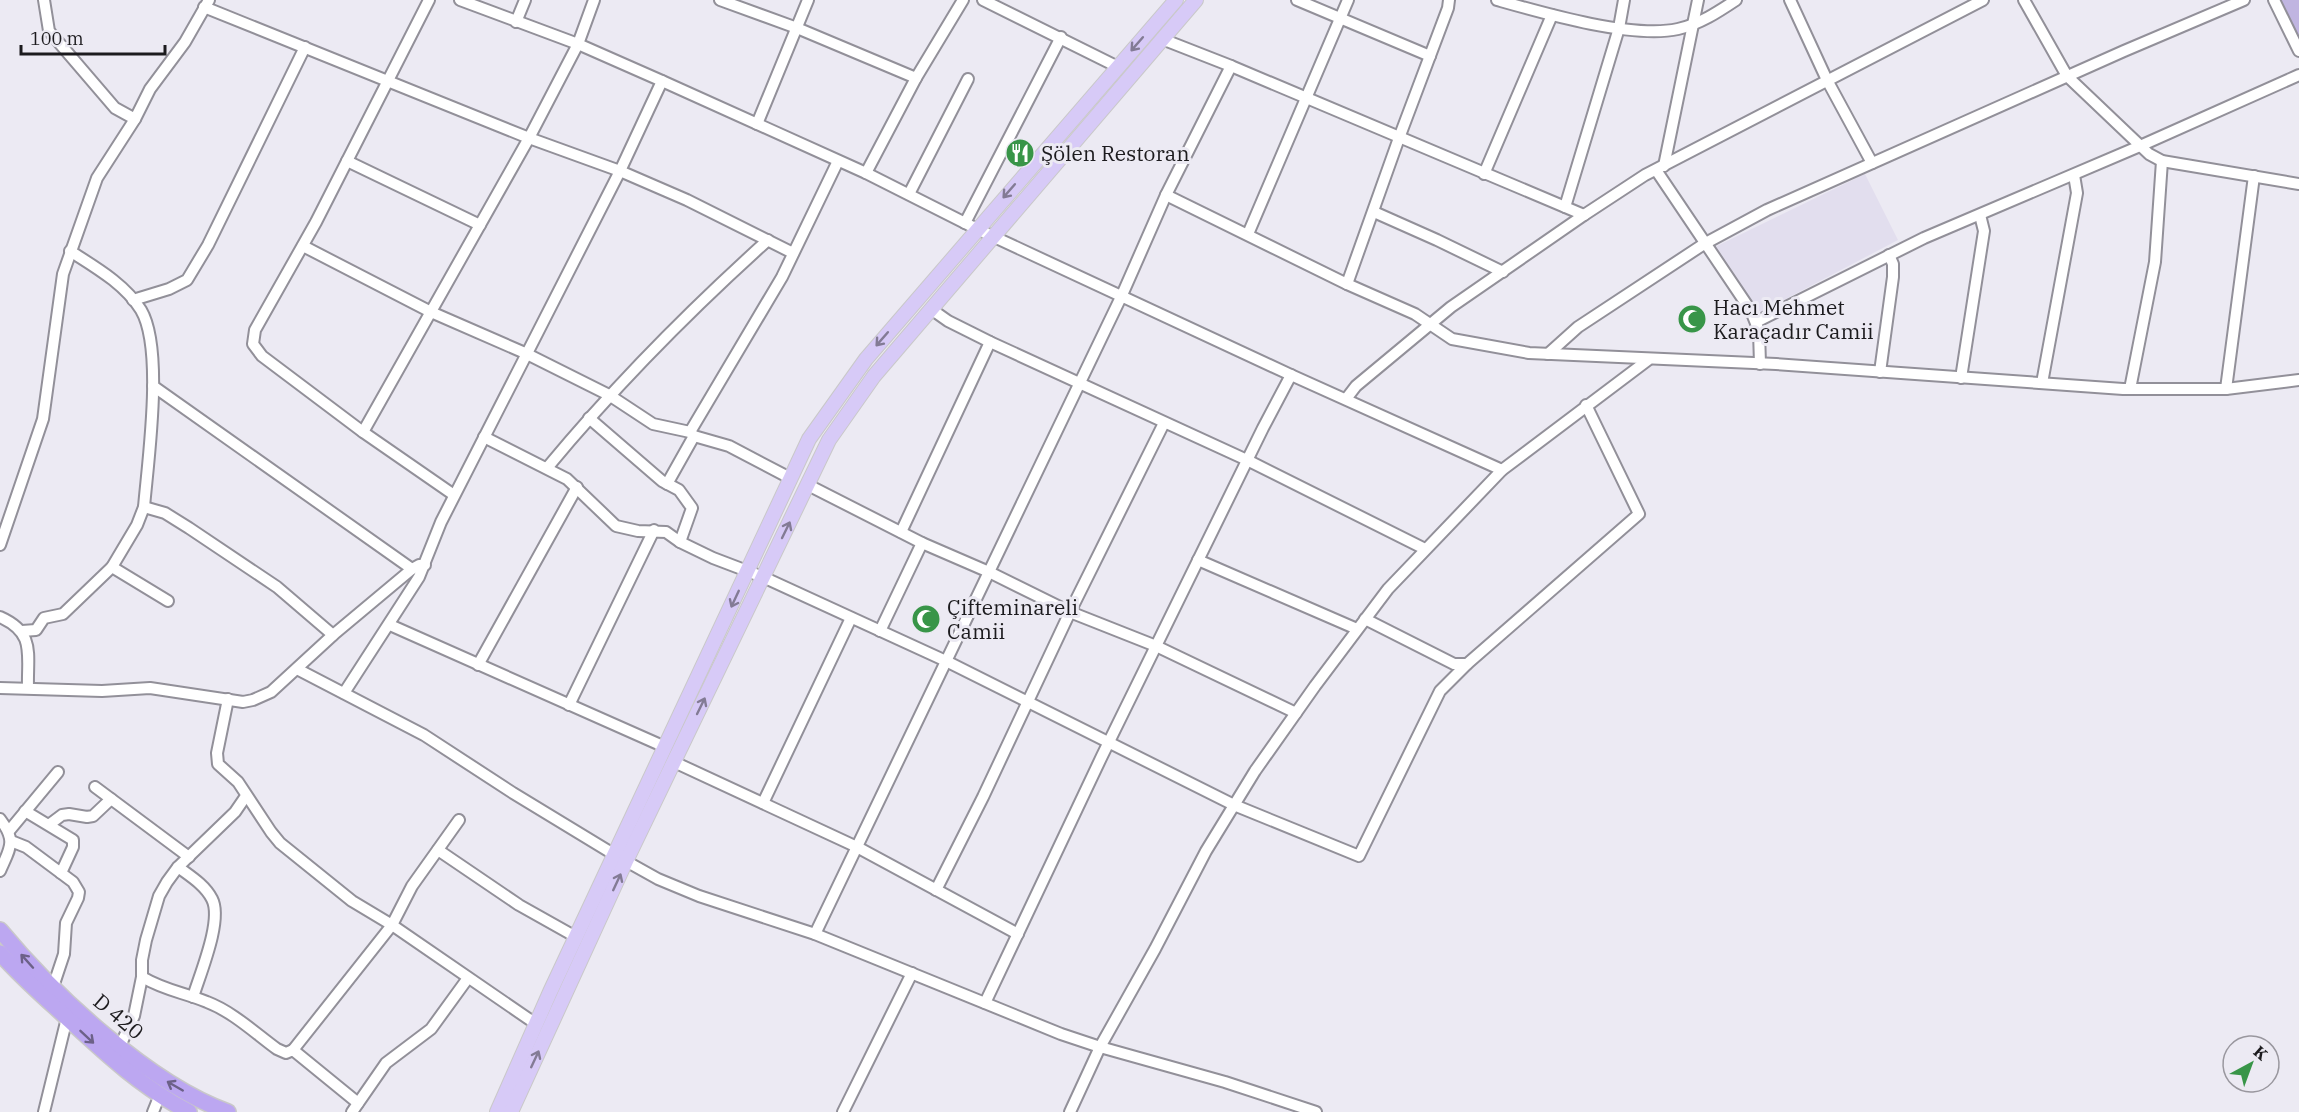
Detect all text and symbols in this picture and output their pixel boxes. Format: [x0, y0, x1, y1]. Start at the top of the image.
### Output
scale bar [21, 18, 165, 56]
text: 100 m [30, 27, 84, 50]
one-way arrow [1131, 36, 1144, 52]
restaurant icon: Şölen Restoran [1004, 137, 1036, 169]
place label: Şölen Restoran [1041, 139, 1190, 167]
one-way arrow [1003, 183, 1016, 199]
place label: Hacı Mehmet Karaçadır Camii [1713, 293, 1874, 345]
mosque icon: Hacı Mehmet Karaçadır Camii [1676, 303, 1708, 335]
one-way arrow [876, 331, 889, 347]
one-way arrow [780, 521, 792, 539]
one-way arrow [728, 589, 740, 607]
place label: Çifteminareli Camii [947, 593, 1078, 645]
mosque icon: Çifteminareli Camii [910, 603, 942, 635]
one-way arrow [695, 697, 707, 715]
one-way arrow [612, 873, 623, 891]
one-way arrow [20, 954, 34, 969]
street label: D 420 [88, 987, 150, 1045]
one-way arrow [80, 1030, 95, 1044]
north arrow [2221, 1034, 2281, 1094]
text: K [2250, 1041, 2273, 1065]
one-way arrow [530, 1050, 542, 1068]
one-way arrow [167, 1080, 184, 1092]

